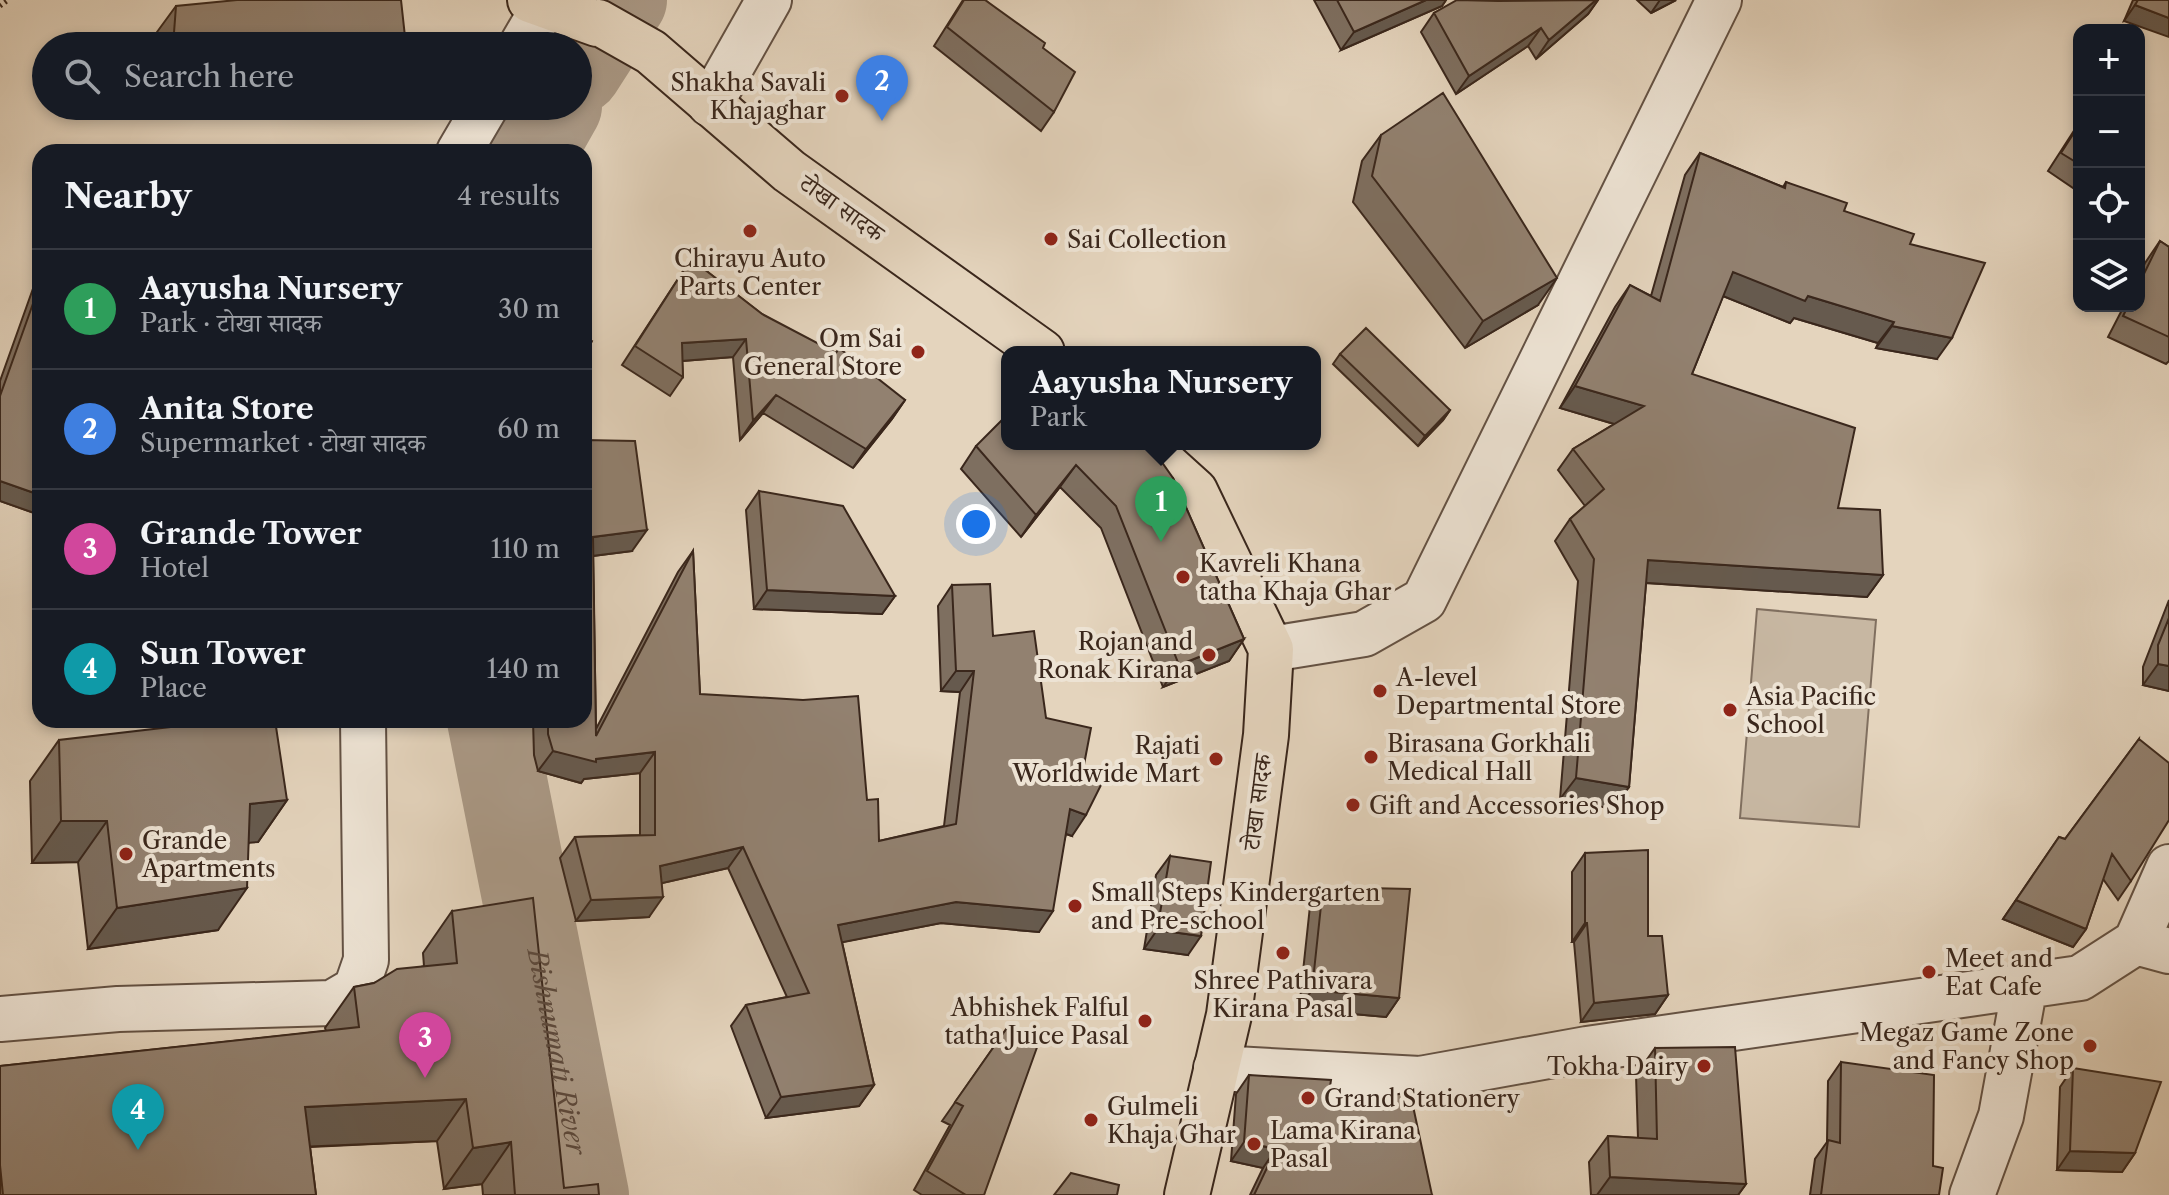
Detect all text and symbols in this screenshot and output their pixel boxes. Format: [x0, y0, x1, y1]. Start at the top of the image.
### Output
map controls [2073, 24, 2145, 312]
button: + [2073, 24, 2145, 96]
search box [32, 32, 592, 120]
icon: search [60, 54, 104, 98]
pin: 2 [856, 55, 908, 121]
text: Search here [124, 58, 294, 95]
place label: Shakha Savali Khajaghar [671, 68, 826, 125]
marker: Shakha Savali Khajaghar [833, 87, 851, 105]
button: − [2073, 96, 2145, 168]
street label: टोखा सादक [793, 168, 892, 249]
button: locate [2073, 168, 2145, 240]
text: Nearby [64, 175, 192, 217]
text: 4 results [457, 180, 560, 212]
marker: Chirayu Auto Parts Center [741, 222, 759, 240]
place label: Sai Collection [1067, 225, 1227, 254]
marker: Sai Collection [1042, 230, 1060, 248]
button: layers [2073, 240, 2145, 312]
place label: Chirayu Auto Parts Center [674, 244, 826, 301]
text: Aayusha Nursery [140, 270, 402, 307]
text: 1 [84, 293, 96, 325]
text: 30 m [498, 293, 560, 325]
text: Park · टोखा सादक [140, 307, 322, 339]
place label: Om Sai General Store [744, 324, 902, 381]
marker: Om Sai General Store [909, 343, 927, 361]
popup [1001, 346, 1321, 450]
text: Aayusha Nursery [1030, 364, 1292, 401]
text: Anita Store [140, 390, 314, 427]
text: Park [1030, 401, 1086, 433]
text: 2 [82, 413, 98, 445]
text: 60 m [497, 413, 560, 445]
text: Supermarket · टोखा सादक [140, 427, 426, 459]
pin: 1 [1135, 476, 1187, 542]
your location [956, 504, 996, 544]
text: Grande Tower [140, 515, 362, 552]
text: 3 [83, 533, 97, 565]
text: 110 m [491, 533, 560, 565]
place label: Kavreli Khana tatha Khaja Ghar [1199, 549, 1391, 606]
text: Hotel [140, 552, 209, 584]
marker: Kavreli Khana tatha Khaja Ghar [1174, 568, 1192, 586]
place label: Rojan and Ronak Kirana [1037, 627, 1193, 684]
text: Sun Tower [140, 635, 306, 672]
marker: Rojan and Ronak Kirana [1200, 646, 1218, 664]
text: 4 [82, 653, 98, 685]
text: 140 m [486, 653, 560, 685]
place label: A-level Departmental Store [1395, 663, 1621, 720]
text: Place [140, 672, 207, 704]
marker: A-level Departmental Store [1371, 682, 1389, 700]
place label: Asia Pacific School [1745, 682, 1876, 739]
marker: Asia Pacific School [1721, 701, 1739, 719]
place label: Birasana Gorkhali Medical Hall [1387, 729, 1591, 786]
place label: Rajati Worldwide Mart [1012, 731, 1201, 788]
marker: Birasana Gorkhali Medical Hall [1362, 748, 1380, 766]
marker: Rajati Worldwide Mart [1207, 750, 1225, 768]
street label: टोखा सादक [1237, 750, 1278, 853]
place label: Gift and Accessories Shop [1369, 791, 1665, 820]
marker: Gift and Accessories Shop [1344, 796, 1362, 814]
place label: Grande Apartments [141, 826, 276, 883]
marker: Grande Apartments [117, 845, 135, 863]
place label: Small Steps Kindergarten and Pre-school [1091, 878, 1380, 935]
marker: Small Steps Kindergarten and Pre-school [1066, 897, 1084, 915]
water label: Bishnumati River [520, 944, 593, 1159]
marker: Shree Pathivara Kirana Pasal [1274, 944, 1292, 962]
place label: Meet and Eat Cafe [1945, 944, 2053, 1001]
marker: Meet and Eat Cafe [1920, 963, 1938, 981]
place label: Shree Pathivara Kirana Pasal [1194, 966, 1373, 1023]
place label: Abhishek Falful tatha Juice Pasal [944, 993, 1129, 1050]
pin: 3 [399, 1012, 451, 1078]
marker: Abhishek Falful tatha Juice Pasal [1136, 1012, 1154, 1030]
place label: Megaz Game Zone and Fancy Shop [1859, 1018, 2074, 1075]
marker: Megaz Game Zone and Fancy Shop [2081, 1037, 2099, 1055]
place label: Tokha Dairy [1547, 1052, 1689, 1081]
marker: Tokha Dairy [1695, 1057, 1713, 1075]
pin: 4 [112, 1084, 164, 1150]
place label: Grand Stationery [1324, 1084, 1521, 1113]
marker: Grand Stationery [1299, 1089, 1317, 1107]
place label: Gulmeli Khaja Ghar [1107, 1092, 1236, 1149]
marker: Gulmeli Khaja Ghar [1082, 1111, 1100, 1129]
place label: Lama Kirana Pasal [1270, 1116, 1416, 1173]
marker: Lama Kirana Pasal [1245, 1135, 1263, 1153]

